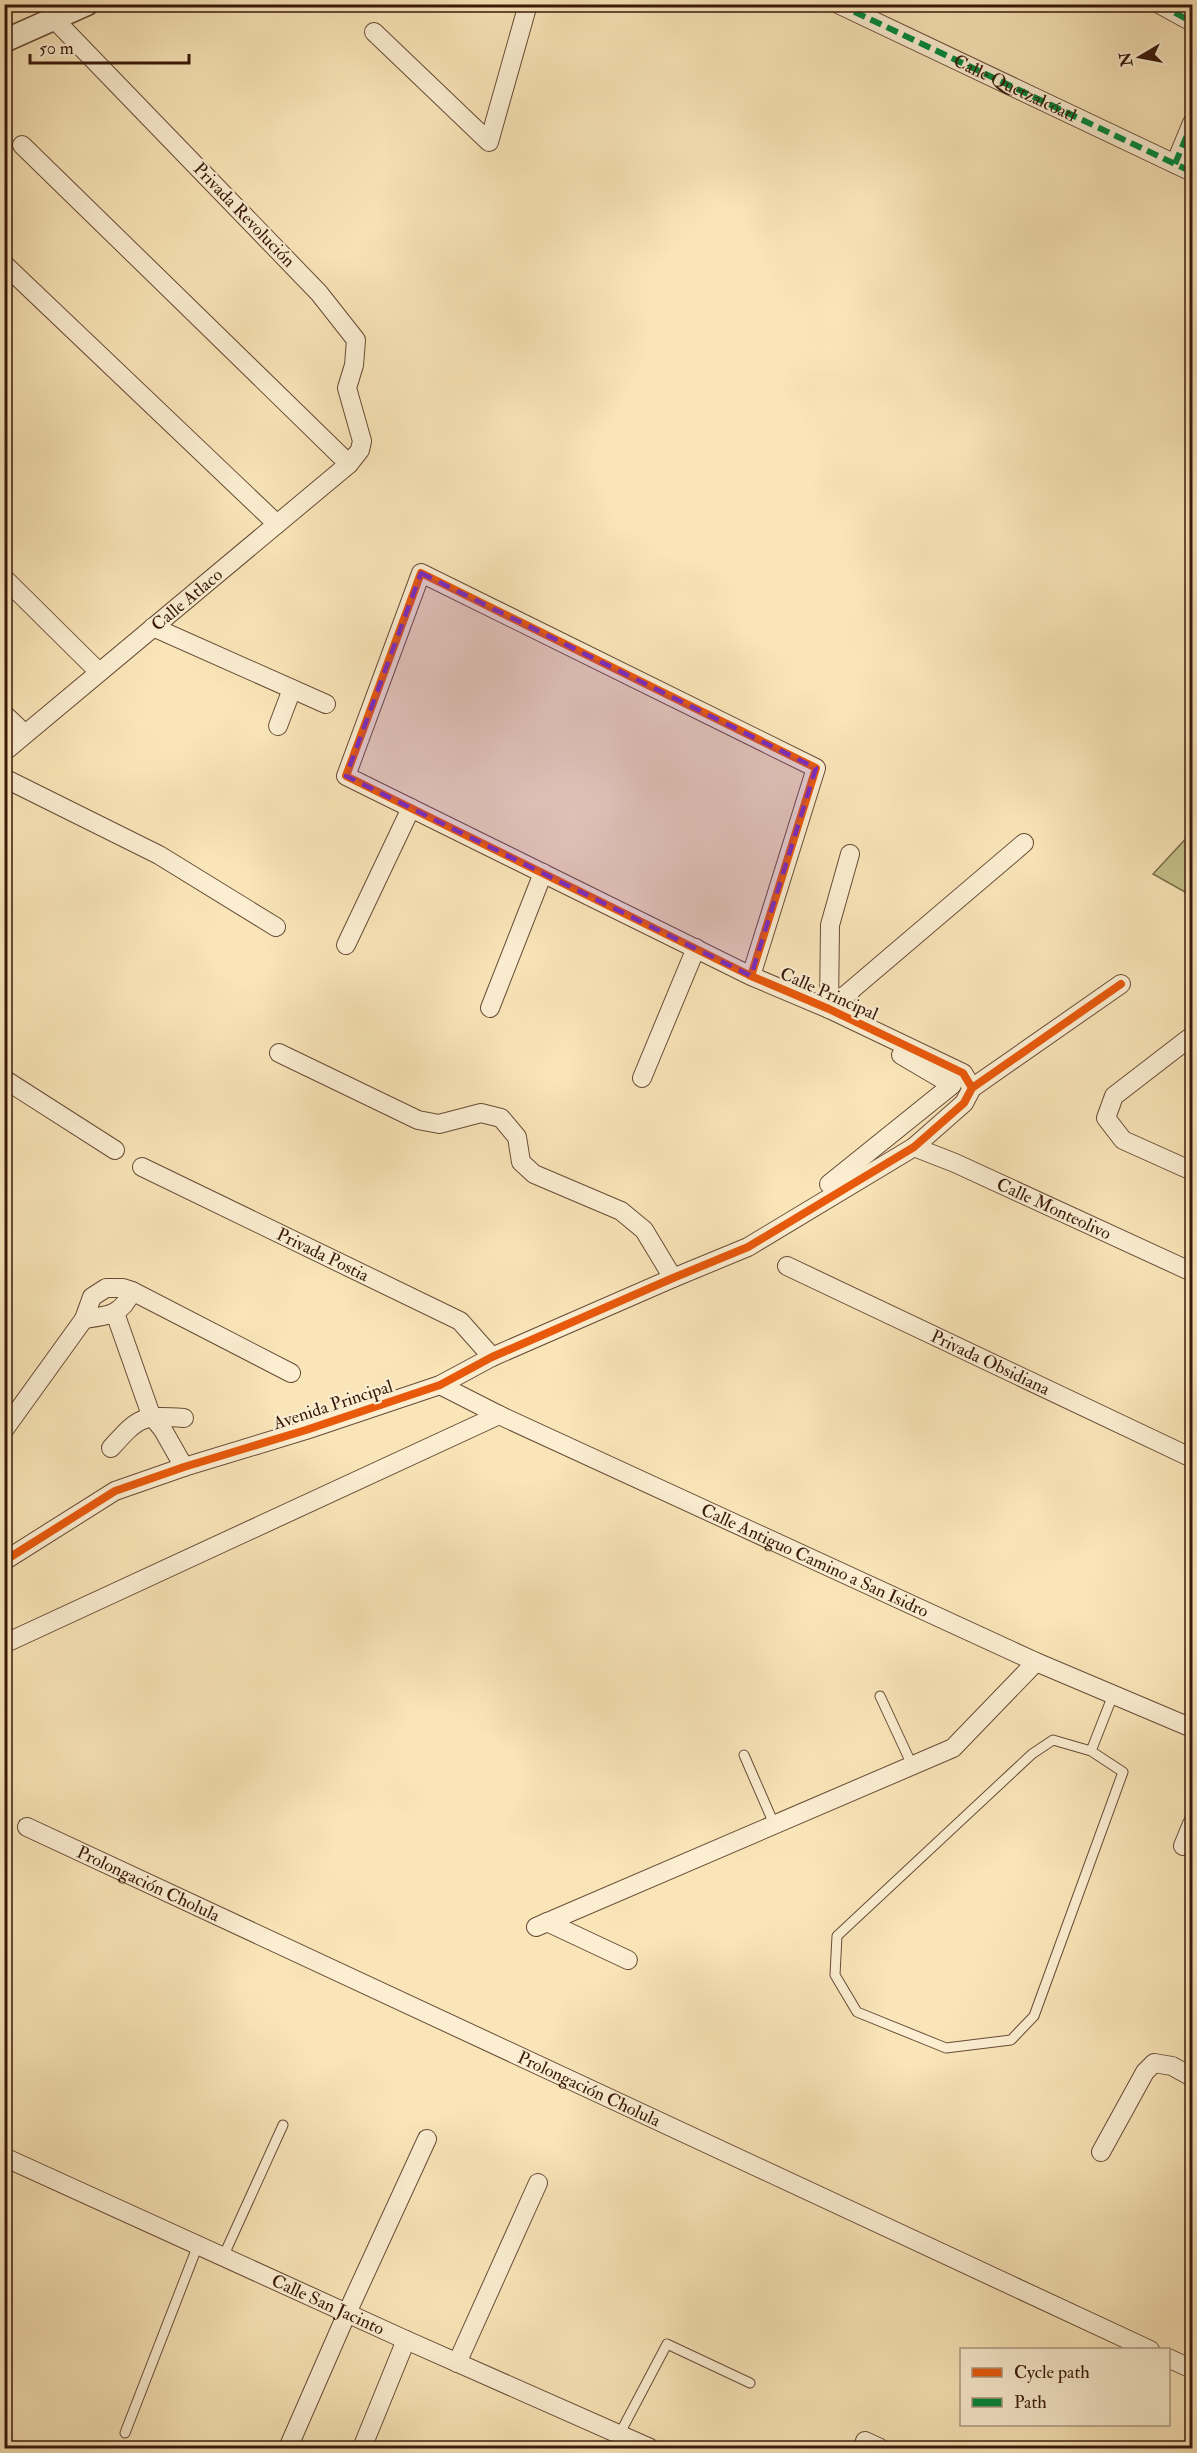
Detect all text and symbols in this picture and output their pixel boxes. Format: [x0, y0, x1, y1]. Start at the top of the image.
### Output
scale bar [30, 27, 189, 65]
north arrow [1110, 27, 1170, 87]
text: 50 m [39, 37, 74, 60]
street label: Calle Quetzalcóatl [950, 49, 1081, 127]
text: N [1115, 50, 1137, 69]
street label: Privada Revolución [188, 158, 300, 272]
street label: Calle Atlaco [146, 563, 227, 636]
street label: Calle Principal [776, 962, 882, 1026]
street label: Calle Monteolivo [993, 1172, 1115, 1245]
street label: Privada Postia [273, 1222, 373, 1287]
street label: Privada Obsidiana [927, 1324, 1054, 1401]
street label: Avenida Principal [269, 1375, 396, 1435]
street label: Calle Antiguo Camino a San Isidro [697, 1498, 933, 1623]
street label: Prolongación Cholula [73, 1840, 224, 1927]
street label: Prolongación Cholula [514, 2046, 665, 2132]
street label: Calle San Jacinto [268, 2269, 388, 2340]
legend [960, 2348, 1170, 2426]
text: Cycle path [1014, 2361, 1090, 2384]
text: Path [1014, 2391, 1047, 2414]

